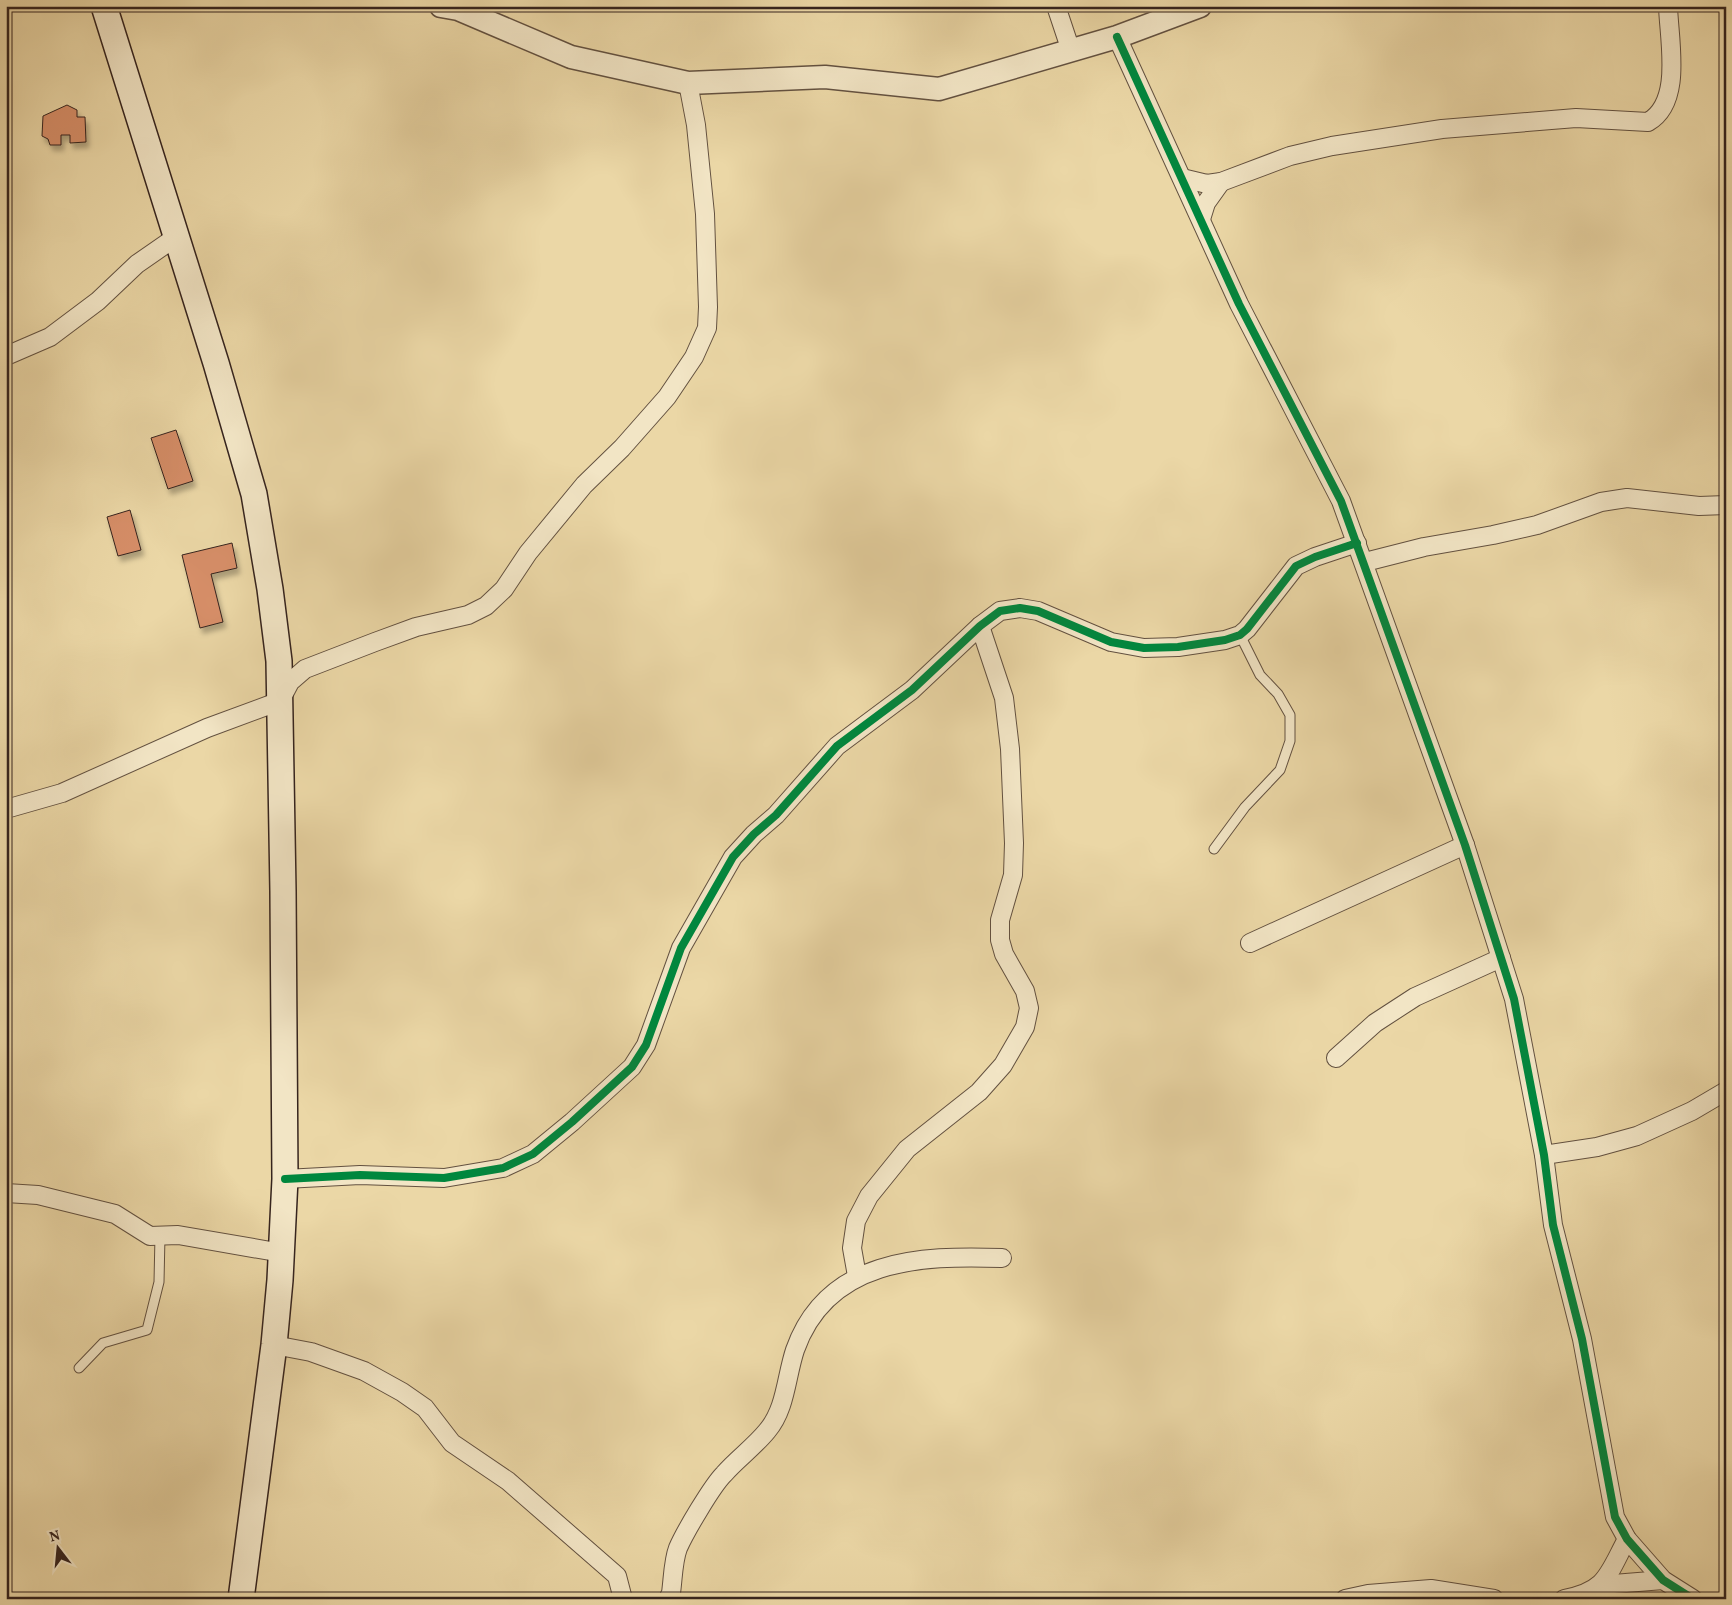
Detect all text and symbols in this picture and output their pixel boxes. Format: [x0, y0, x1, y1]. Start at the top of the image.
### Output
north arrow [32, 1522, 82, 1572]
text: N [47, 1526, 62, 1547]

